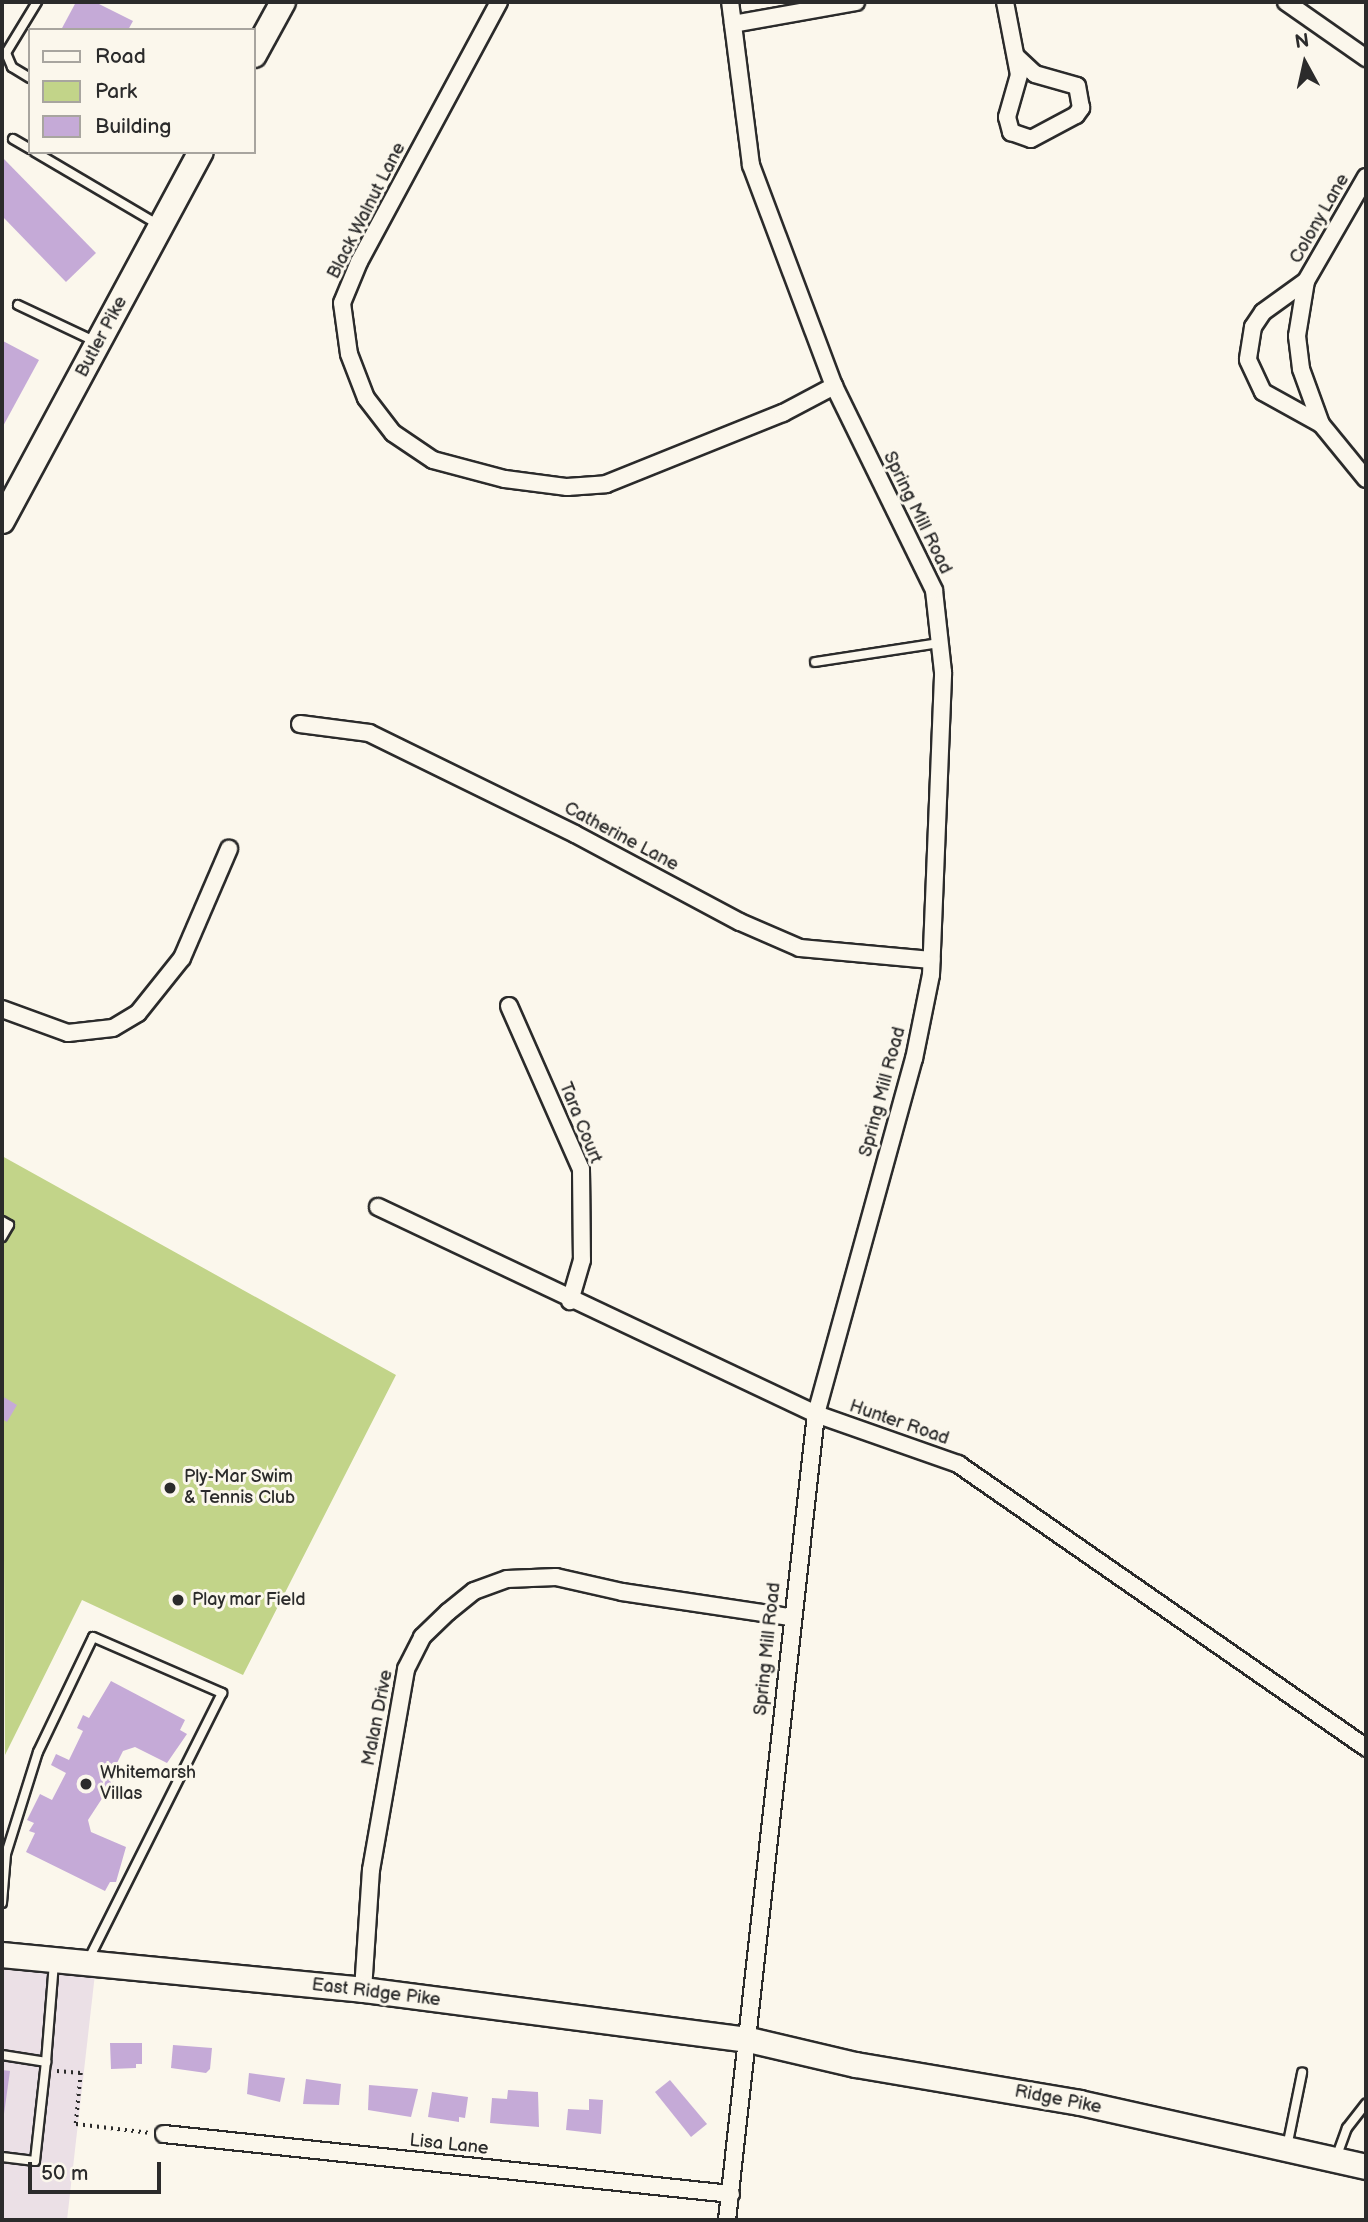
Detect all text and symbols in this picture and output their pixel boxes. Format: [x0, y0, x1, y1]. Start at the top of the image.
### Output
legend [28, 28, 256, 154]
north arrow [1270, 28, 1340, 98]
text: N [1293, 29, 1311, 54]
text: Road [95, 44, 146, 69]
text: Park [95, 79, 137, 104]
text: Building [95, 114, 171, 139]
street label: Black Walnut Lane [323, 139, 411, 283]
street label: Colony Lane [1285, 170, 1355, 268]
street label: Butler Pike [72, 293, 132, 381]
street label: Spring Mill Road [878, 448, 956, 578]
street label: Catherine Lane [560, 798, 682, 876]
street label: Spring Mill Road [855, 1025, 911, 1159]
street label: Tara Court [554, 1079, 606, 1167]
street label: Hunter Road [846, 1396, 952, 1450]
place label: Ply-Mar Swim & Tennis Club [184, 1467, 296, 1510]
marker: Ply-Mar Swim & Tennis Club [162, 1480, 178, 1496]
street label: Spring Mill Road [750, 1581, 786, 1717]
place label: Play mar Field [192, 1589, 307, 1611]
marker: Play mar Field [170, 1592, 186, 1608]
street label: Malan Drive [358, 1668, 398, 1768]
place label: Whitemarsh Villas [100, 1763, 196, 1806]
marker: Whitemarsh Villas [78, 1776, 94, 1792]
street label: East Ridge Pike [310, 1974, 442, 2012]
street label: Ridge Pike [1013, 2081, 1103, 2119]
street label: Lisa Lane [408, 2130, 490, 2160]
scale bar [32, 2148, 164, 2192]
text: 50 m [41, 2161, 88, 2186]

